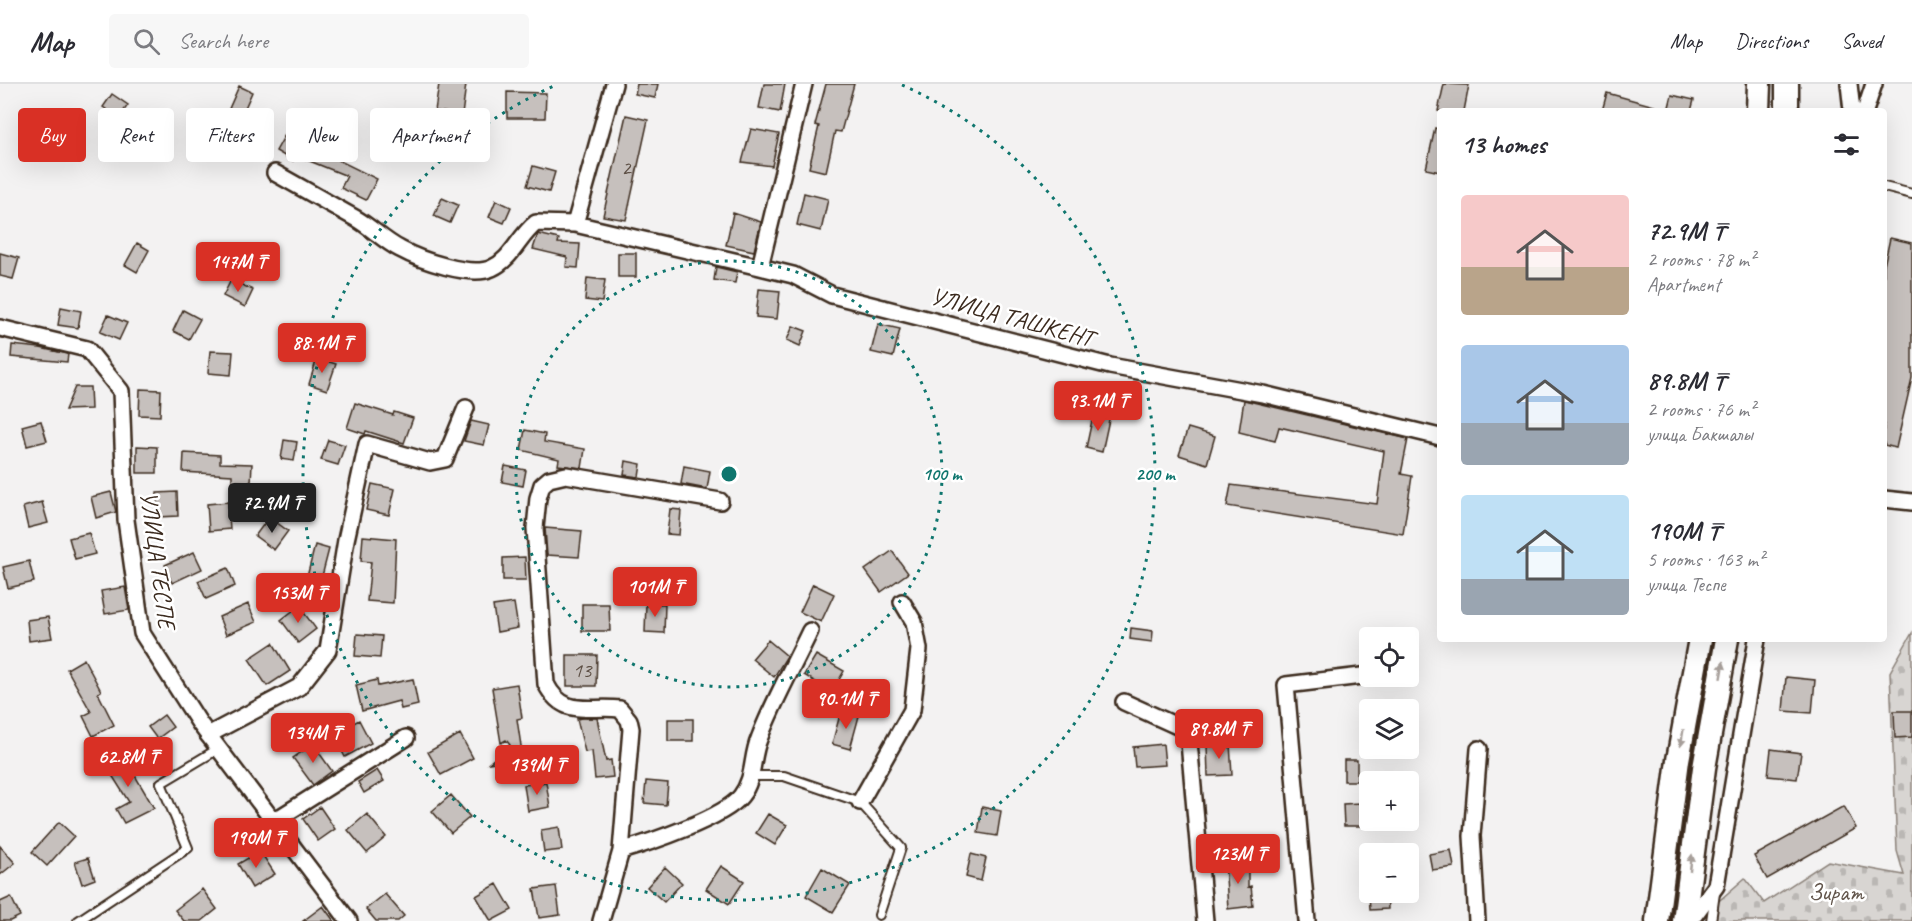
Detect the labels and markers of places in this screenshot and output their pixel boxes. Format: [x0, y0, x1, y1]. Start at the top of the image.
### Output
pin: 147M ₸ [189, 242, 287, 293]
pin: 88.1M ₸ [267, 323, 377, 374]
pin: 93.1M ₸ [1043, 381, 1153, 432]
centre of rings [719, 464, 739, 484]
pin: 72.9M ₸ [217, 483, 327, 534]
pin: 101M ₸ [606, 567, 704, 618]
pin: 153M ₸ [249, 573, 347, 624]
pin: 90.1M ₸ [791, 679, 901, 730]
pin: 89.8M ₸ [1164, 709, 1274, 760]
pin: 134M ₸ [264, 713, 362, 764]
pin: 62.8M ₸ [73, 737, 183, 788]
pin: 139M ₸ [488, 745, 586, 796]
pin: 190M ₸ [207, 818, 305, 869]
pin: 123M ₸ [1189, 834, 1287, 885]

